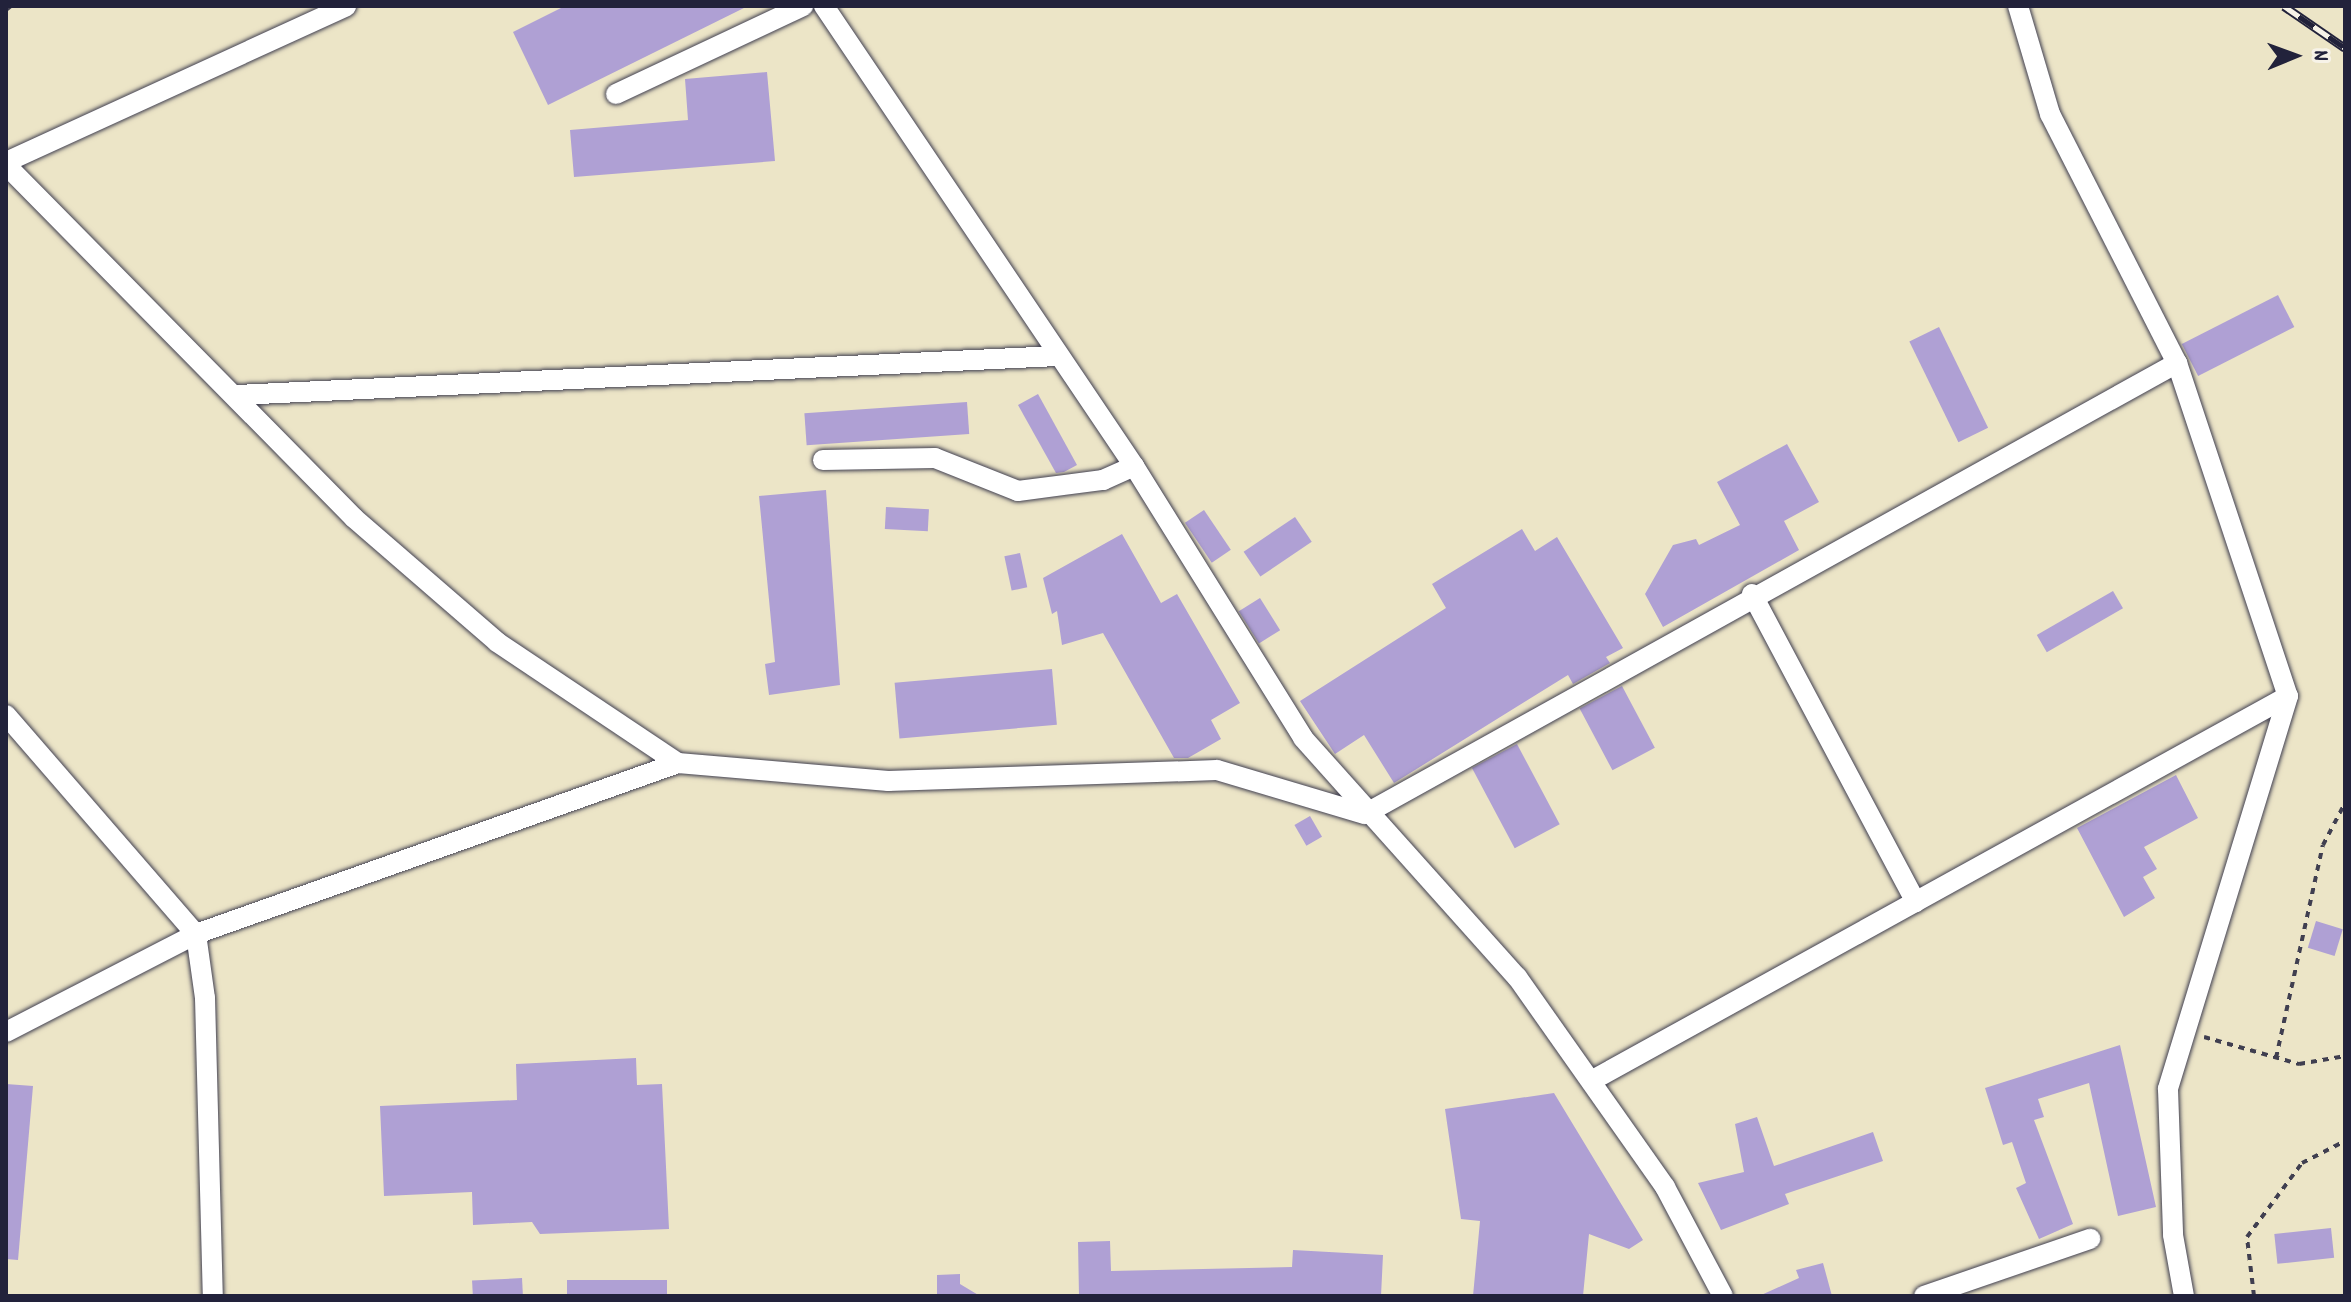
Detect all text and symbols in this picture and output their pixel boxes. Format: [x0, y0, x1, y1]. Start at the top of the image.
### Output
north arrow [2255, 16, 2335, 96]
text: N [2304, 50, 2335, 61]

